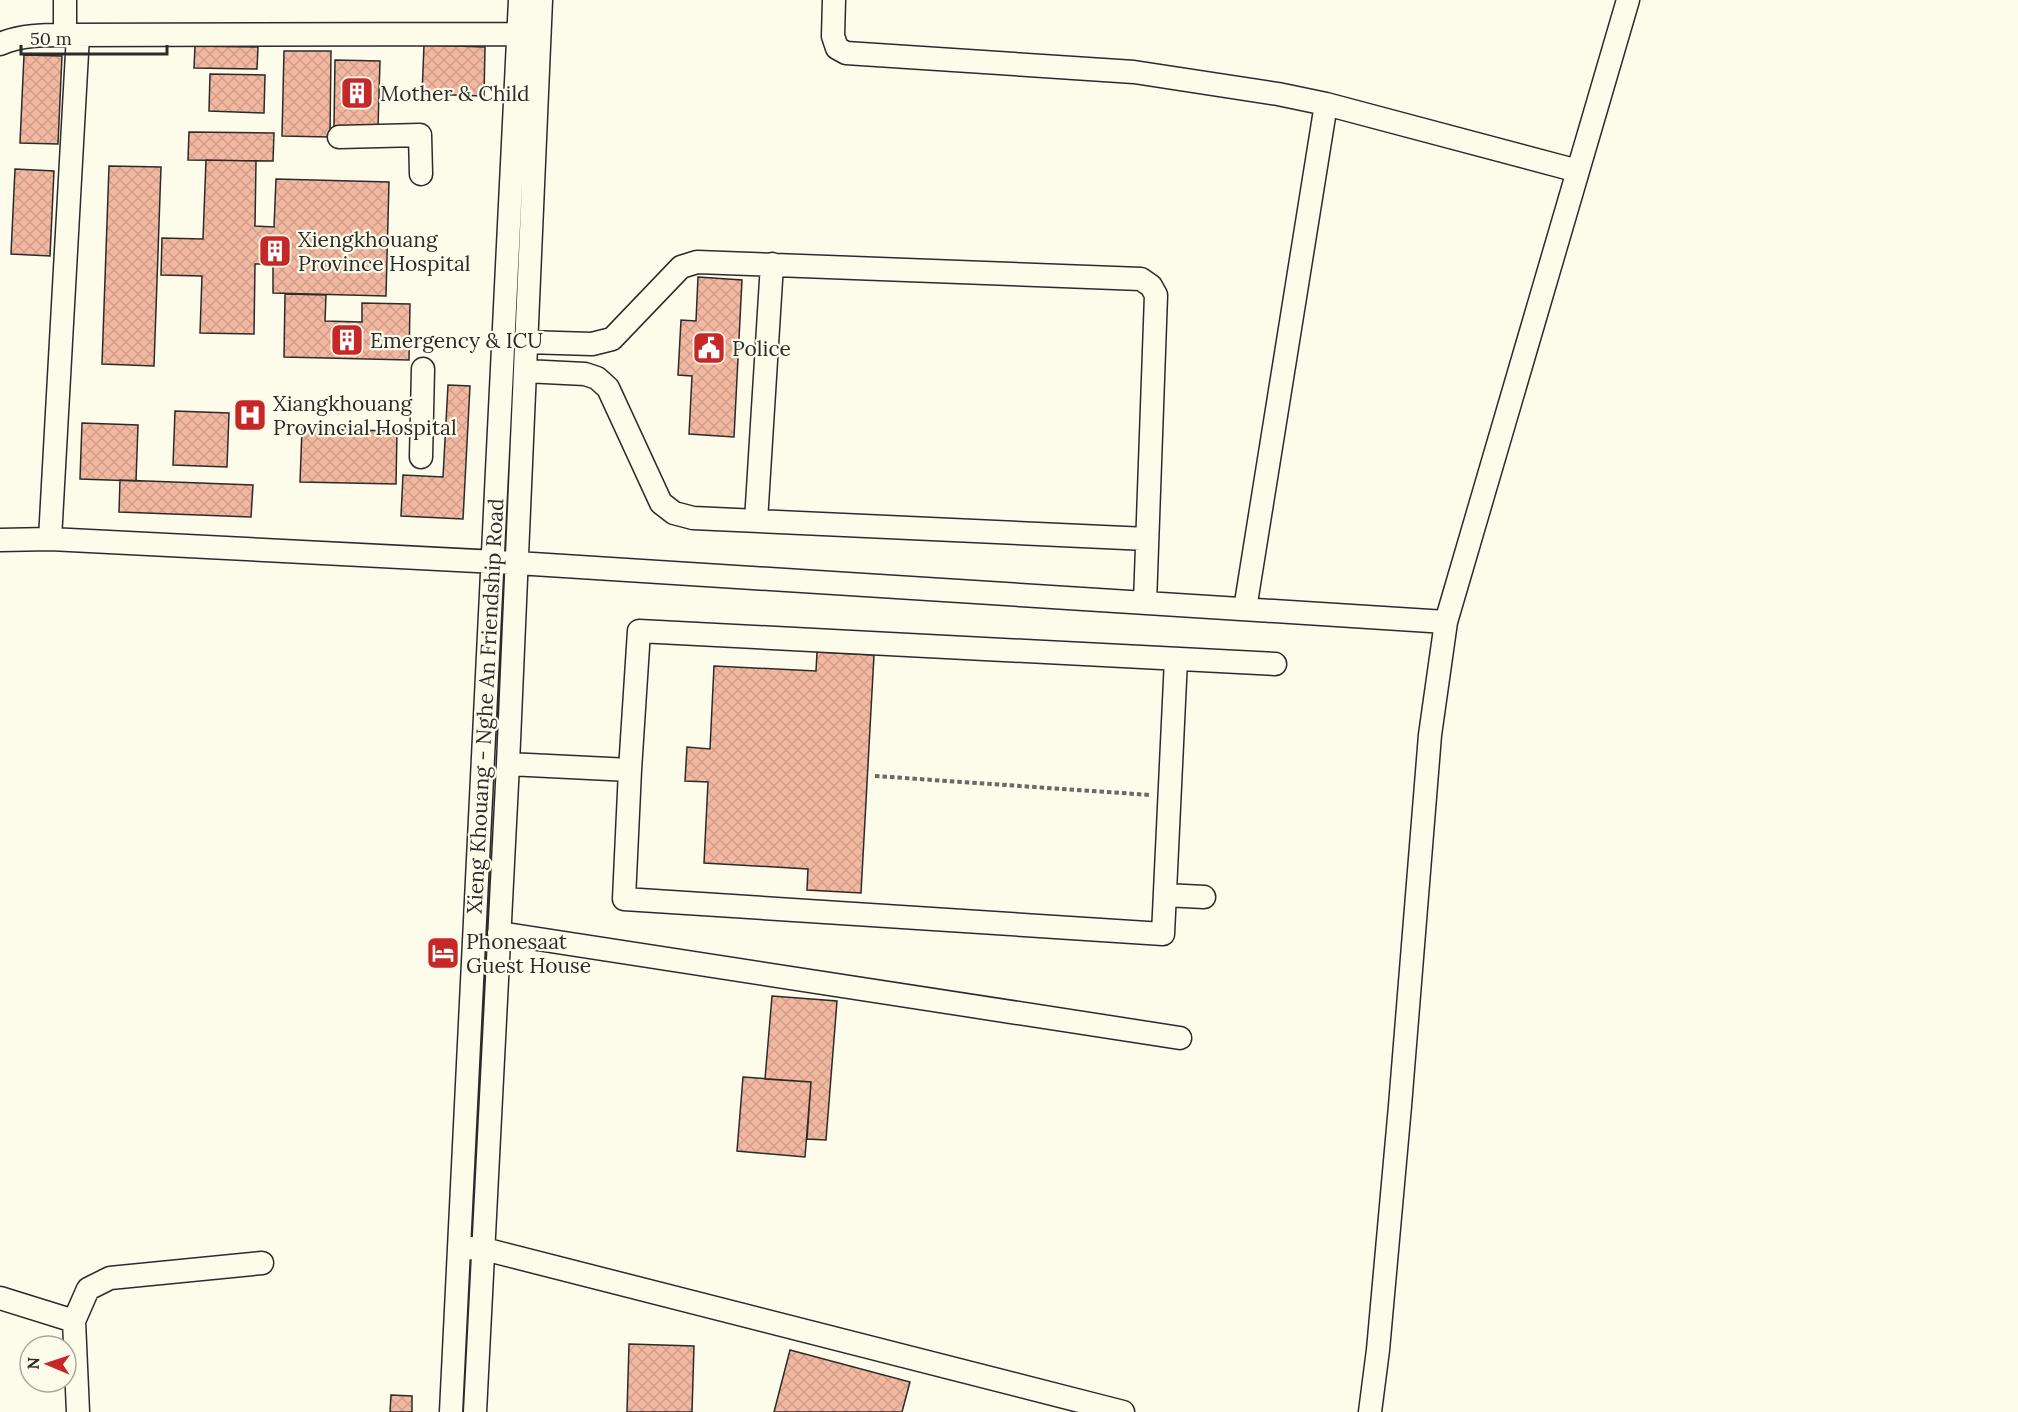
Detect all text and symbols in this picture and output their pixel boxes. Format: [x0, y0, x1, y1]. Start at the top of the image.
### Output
scale bar [21, 18, 166, 56]
text: 50 m [30, 27, 72, 50]
building icon: Mother & Child [339, 75, 375, 111]
place label: Mother & Child [380, 80, 530, 107]
place label: Xiengkhouang Province Hospital [298, 226, 470, 277]
building icon: Xiengkhouang Province Hospital [257, 233, 293, 269]
building icon: Emergency & ICU [329, 322, 365, 358]
place label: Emergency & ICU [370, 327, 543, 354]
public building icon: Police [691, 330, 727, 366]
place label: Police [732, 335, 791, 362]
place label: Xiangkhouang Provincial Hospital [273, 390, 457, 441]
hospital icon: Xiangkhouang Provincial Hospital [232, 397, 268, 433]
street label: Xieng Khouang - Nghe An Friendship Road [461, 498, 509, 914]
place label: Phonesaat Guest House [466, 928, 591, 979]
hotel icon: Phonesaat Guest House [425, 935, 461, 971]
north arrow [18, 1334, 78, 1394]
text: N [23, 1357, 43, 1370]

